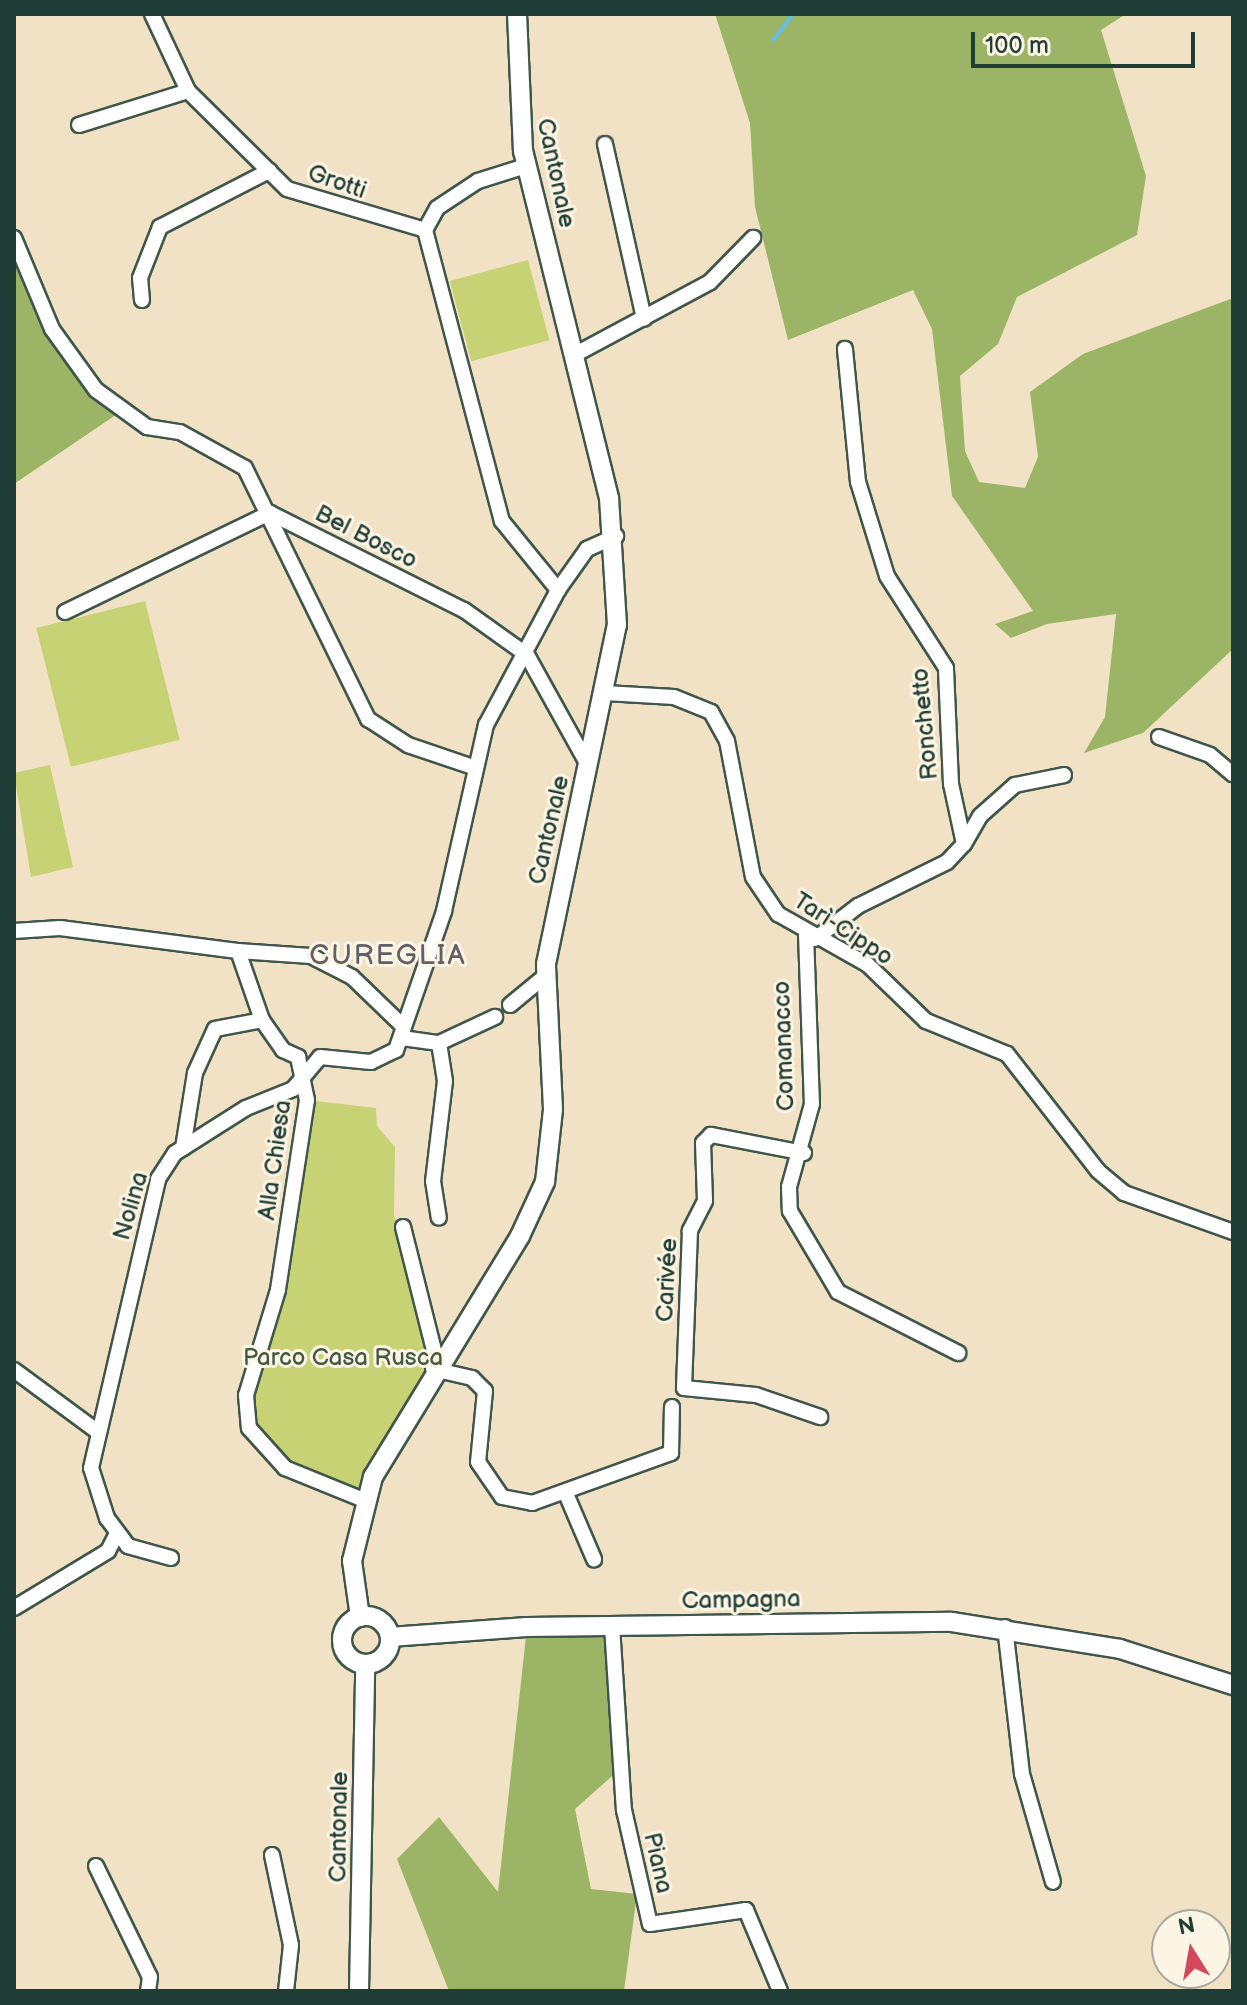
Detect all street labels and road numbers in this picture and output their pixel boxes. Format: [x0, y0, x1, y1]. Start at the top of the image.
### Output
street label: Cantonale [530, 116, 582, 230]
street label: Grotti [304, 159, 370, 205]
street label: Bel Bosco [310, 499, 422, 575]
street label: Ronchetto [906, 667, 944, 781]
street label: Cantonale [522, 773, 576, 887]
street label: Tarì-Cippo [788, 886, 898, 972]
street label: Comanacco [767, 980, 801, 1112]
street label: Alla Chiesa [252, 1098, 298, 1222]
street label: Nolina [108, 1168, 154, 1244]
street label: Carivée [650, 1237, 684, 1323]
street label: Campagna [681, 1585, 801, 1615]
street label: Cantonale [324, 1771, 354, 1883]
street label: Piana [637, 1830, 679, 1896]

